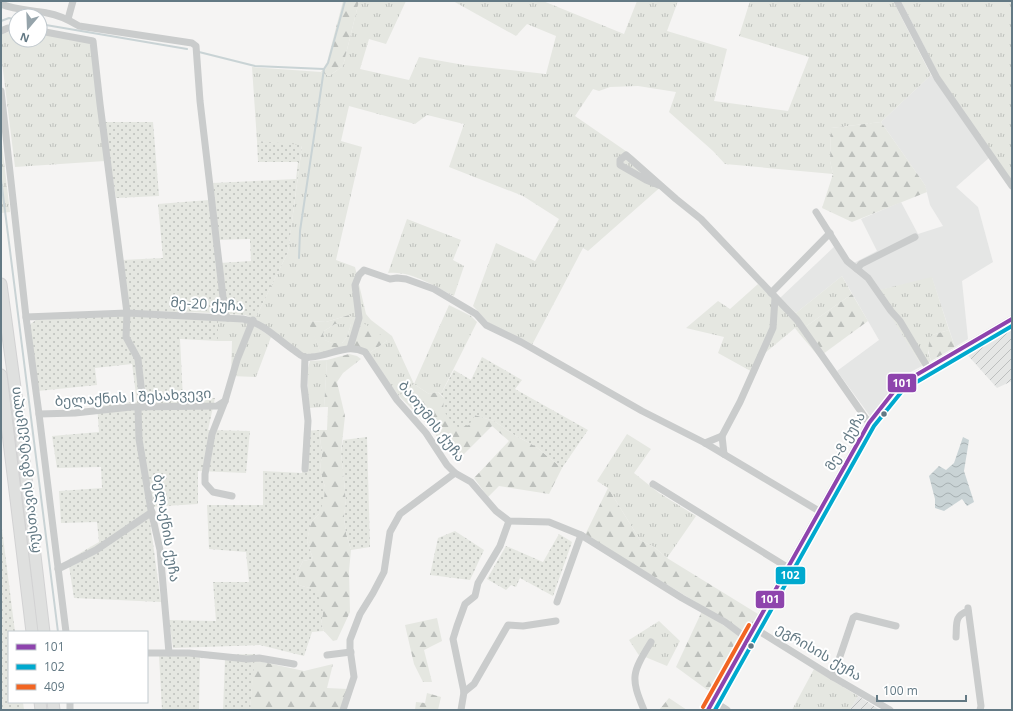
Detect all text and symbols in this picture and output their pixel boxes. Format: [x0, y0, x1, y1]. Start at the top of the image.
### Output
north arrow [8, 8, 48, 48]
text: N [18, 29, 31, 46]
street label: მე-20 ქუჩა [170, 292, 244, 315]
line badge: 101 [887, 373, 917, 393]
text: 101 [893, 375, 911, 390]
street label: ბათუმის ქუჩა [395, 376, 470, 465]
street label: ბელაქნის I შესახვევი [54, 383, 212, 410]
street label: რუსთავის გზატკეცილი [5, 386, 44, 554]
street label: მე-8 ქუჩა [820, 408, 869, 474]
unlabelled marker [879, 409, 889, 419]
street label: ბელაქნის ქუჩა [150, 473, 185, 583]
line badge: 102 [775, 566, 806, 585]
text: 102 [781, 567, 799, 582]
line badge: 101 [755, 590, 785, 609]
text: 101 [761, 591, 779, 606]
street label: ეგრისის ქუჩა [773, 618, 866, 685]
legend [8, 631, 148, 703]
text: 101 [44, 638, 65, 655]
unlabelled marker [746, 641, 756, 651]
text: 102 [44, 658, 65, 675]
scale bar [877, 677, 966, 703]
text: 409 [44, 678, 65, 695]
text: 100 m [883, 682, 918, 699]

